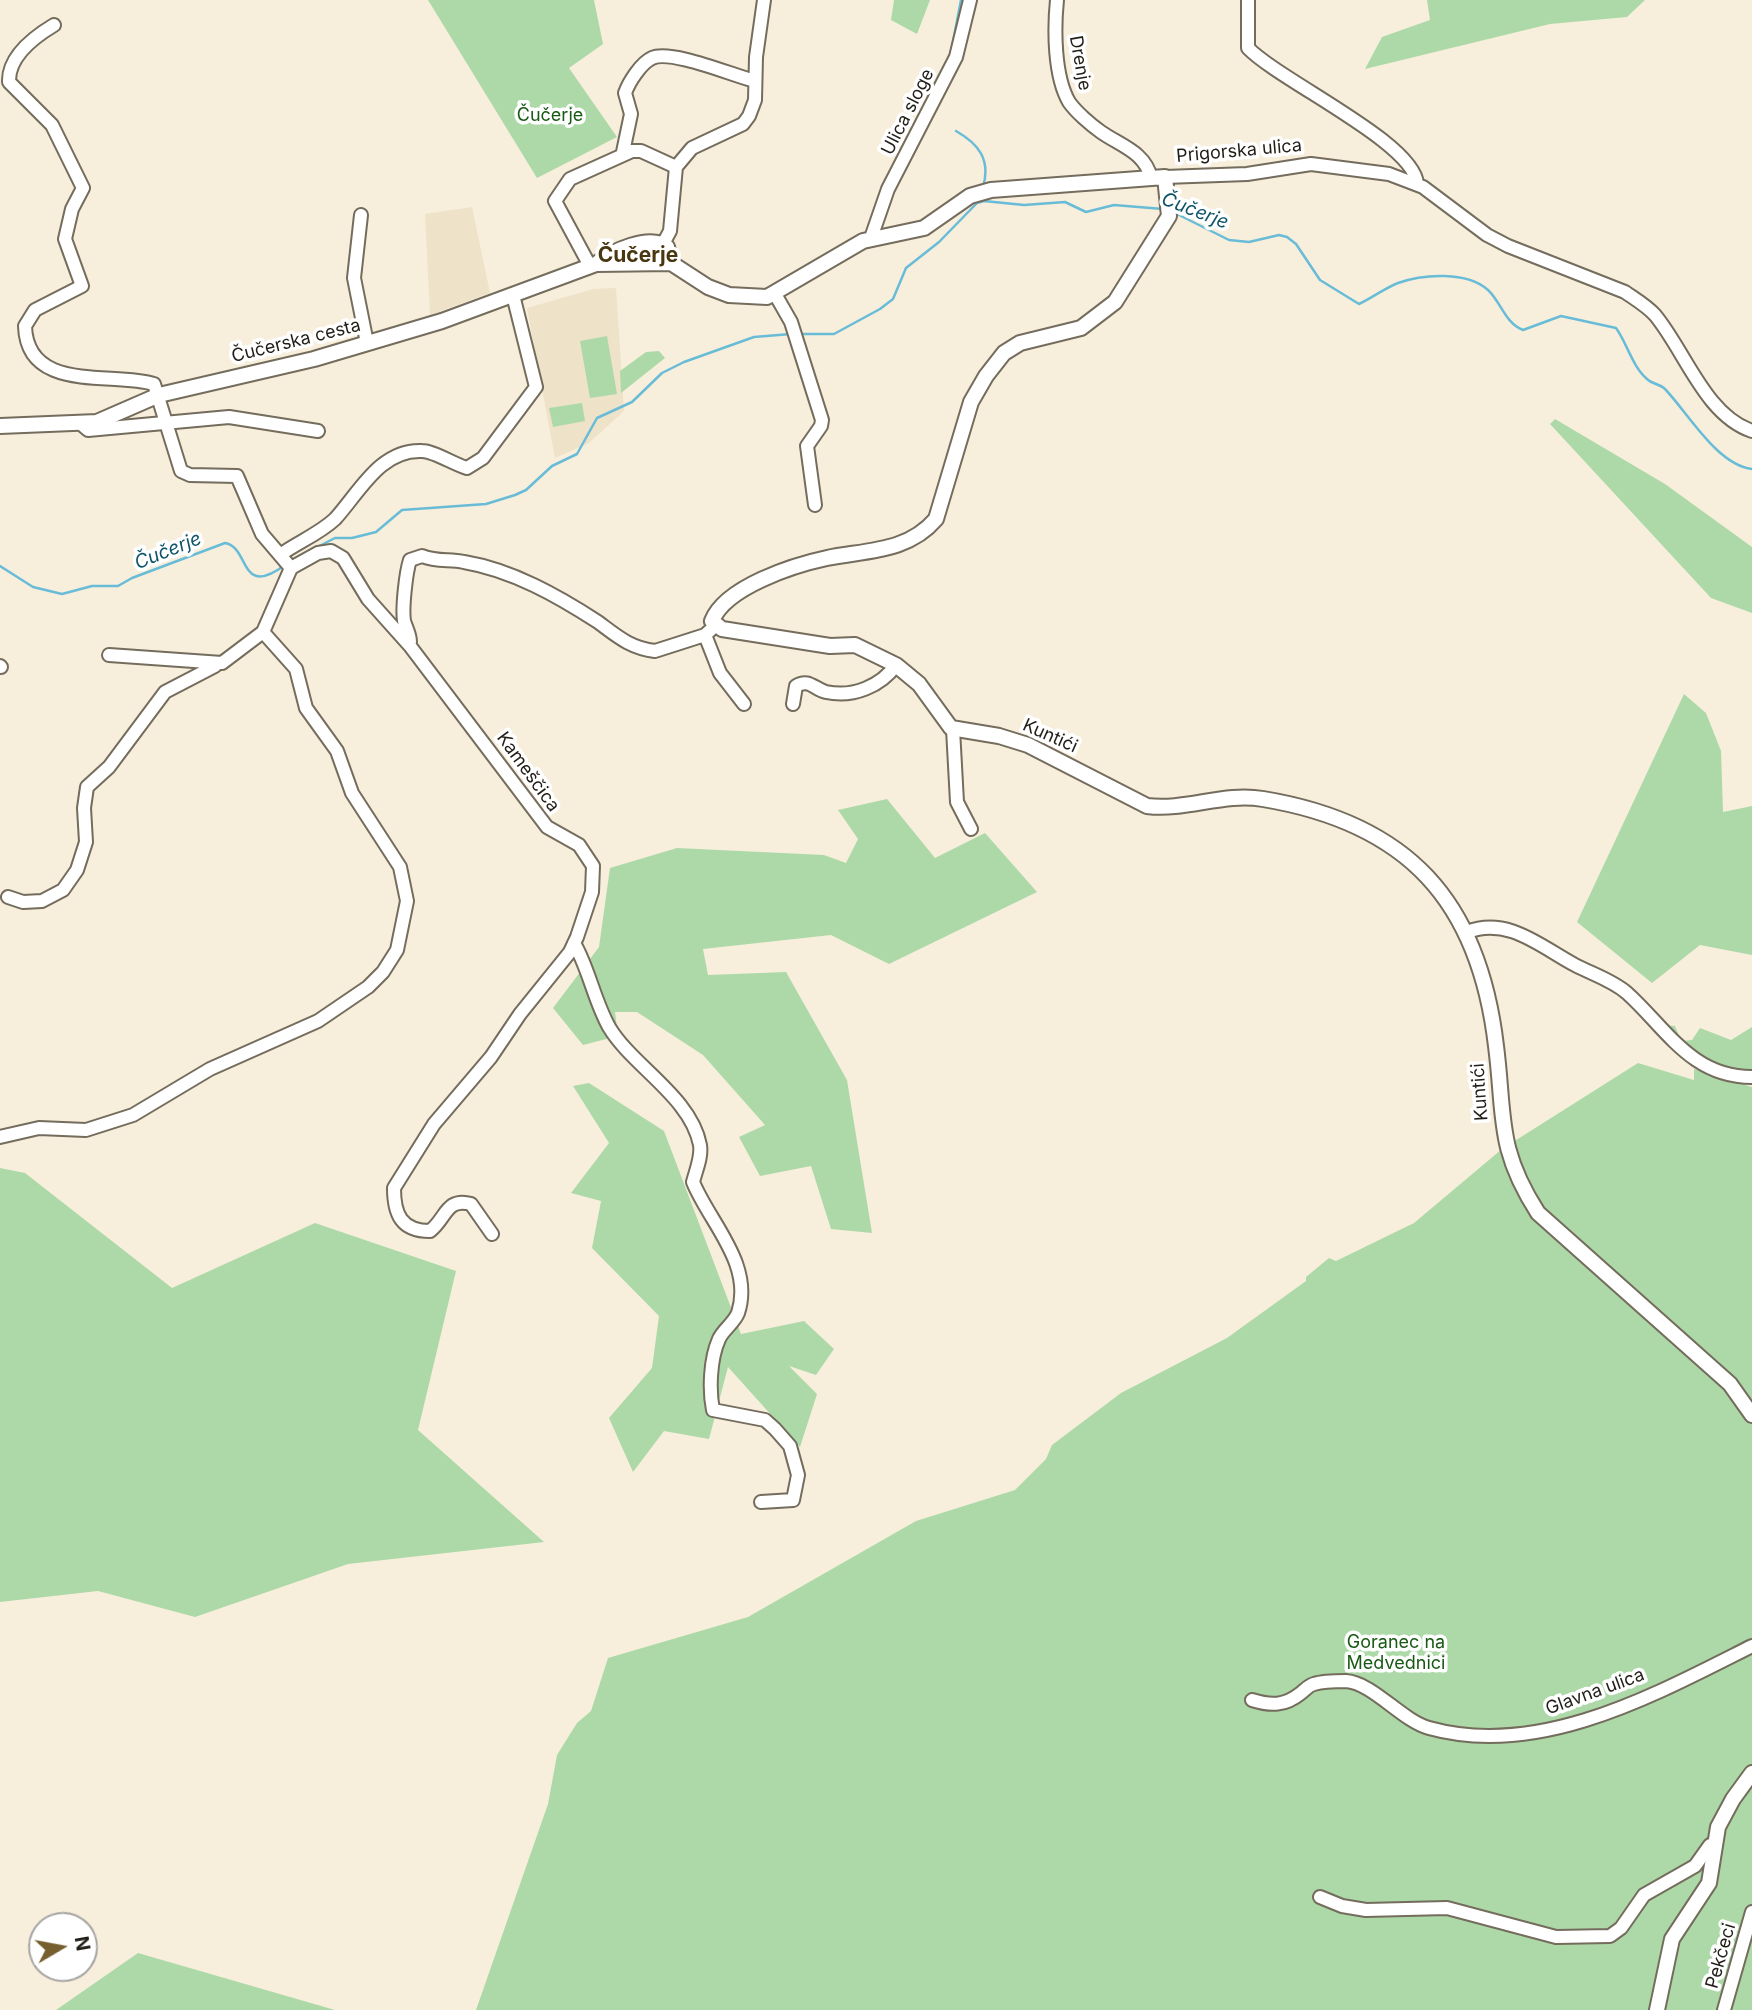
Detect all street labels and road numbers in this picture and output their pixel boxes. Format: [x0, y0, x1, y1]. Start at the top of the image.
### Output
street label: Drenje [1065, 34, 1095, 92]
street label: Ulica sloge [877, 65, 939, 159]
street label: Prigorska ulica [1175, 135, 1303, 167]
street label: Čučerska cesta [229, 315, 363, 367]
street label: Kuntići [1019, 714, 1081, 758]
street label: Kameščica [492, 728, 564, 816]
street label: Kuntići [1467, 1062, 1493, 1122]
street label: Glavna ulica [1543, 1664, 1647, 1720]
street label: Pekčeci [1701, 1921, 1741, 1991]

